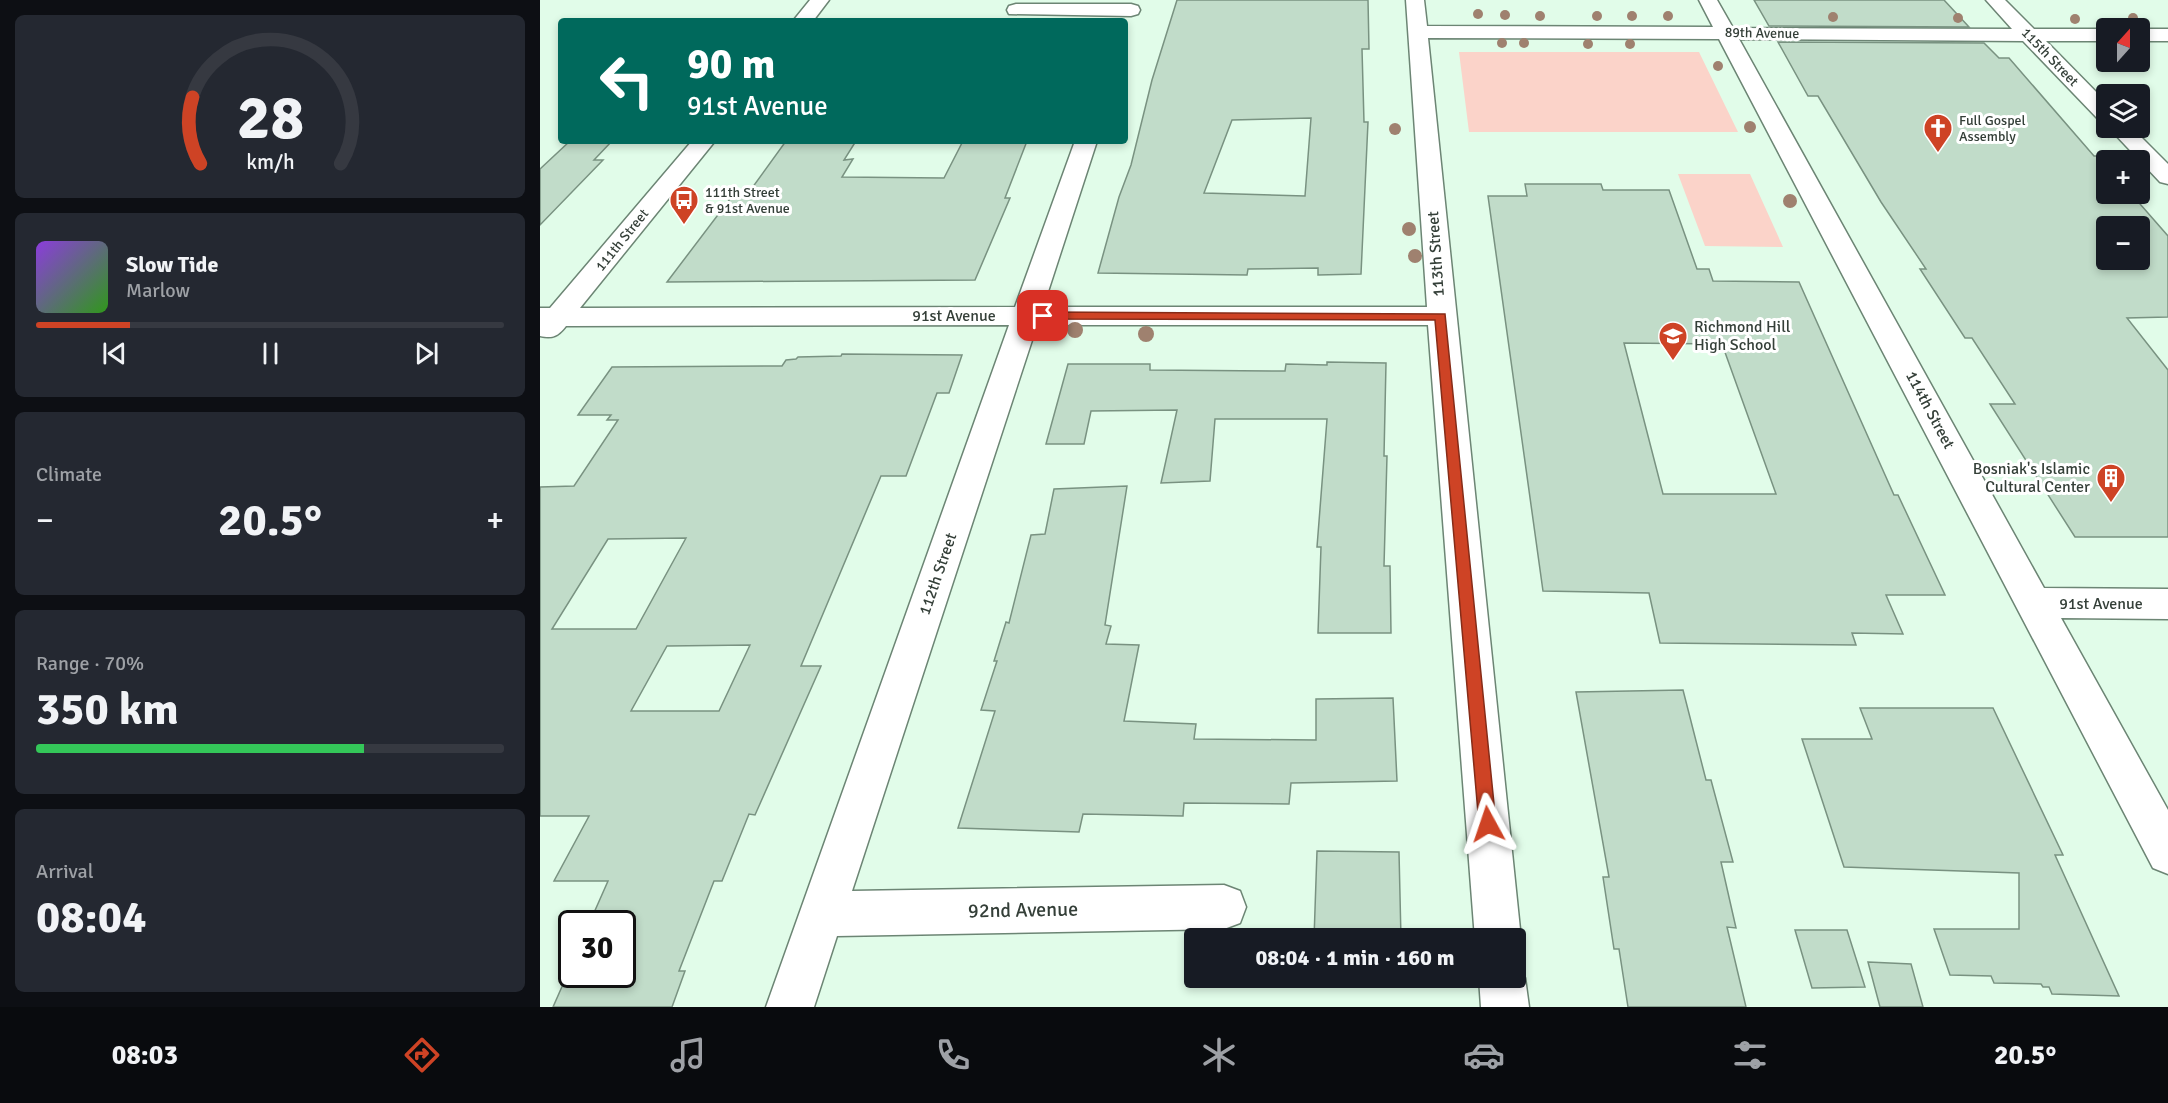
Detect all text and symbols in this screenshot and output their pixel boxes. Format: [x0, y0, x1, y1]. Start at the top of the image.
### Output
north arrow [2096, 18, 2150, 72]
map controls [2096, 18, 2150, 270]
street label: 89th Avenue [1725, 24, 1799, 42]
street label: 115th Street [2018, 24, 2082, 90]
text: 90 m [687, 39, 776, 90]
icon: left [588, 42, 666, 120]
text: 28 [236, 79, 304, 156]
button: layers [2096, 84, 2150, 138]
text: 91st Avenue [687, 90, 828, 123]
church icon: Full Gospel Assembly [1922, 112, 1954, 154]
place label: Full Gospel Assembly [1959, 112, 2026, 145]
text: km/h [246, 149, 294, 175]
button: + [2096, 150, 2150, 204]
bus stop icon: 111th Street & 91st Avenue [668, 184, 700, 226]
place label: 111th Street & 91st Avenue [705, 184, 790, 217]
street label: 111th Street [592, 206, 652, 274]
street label: 113th Street [1423, 210, 1449, 297]
button: − [2096, 216, 2150, 270]
text: Slow Tide [126, 251, 218, 278]
text: Marlow [126, 278, 190, 303]
pin [1017, 290, 1068, 341]
icon: arrive [1026, 299, 1059, 332]
street label: 91st Avenue [912, 306, 996, 326]
place label: Richmond Hill High School [1694, 317, 1791, 355]
school or university icon: Richmond Hill High School [1657, 320, 1689, 362]
icon: previous [98, 337, 131, 370]
icon: pause [254, 337, 287, 370]
icon: next [410, 337, 443, 370]
street label: 114th Street [1901, 368, 1959, 453]
place label: Bosniak's Islamic Cultural Center [1973, 459, 2090, 497]
text: Climate [36, 462, 102, 487]
building icon: Bosniak's Islamic Cultural Center [2095, 462, 2127, 504]
text: 20.5° [218, 493, 322, 548]
text: − [36, 500, 54, 541]
text: + [486, 500, 504, 541]
street label: 112th Street [915, 530, 961, 618]
street label: 91st Avenue [2059, 594, 2143, 614]
text: Range · 70% [36, 651, 144, 676]
text: 350 km [36, 682, 179, 737]
position arrow [1456, 792, 1520, 856]
text: Arrival [36, 859, 94, 884]
text: 08:04 [36, 890, 146, 945]
street label: 92nd Avenue [968, 897, 1078, 923]
speed limit sign: 30 [558, 910, 636, 988]
text: 08:04 · 1 min · 160 m [1255, 944, 1455, 971]
icon: directions [401, 1034, 443, 1076]
icon: music [667, 1034, 709, 1076]
icon: phone [932, 1034, 974, 1076]
icon: climate [1198, 1034, 1240, 1076]
icon: car [1463, 1034, 1505, 1076]
icon: filters [1729, 1034, 1771, 1076]
text: 08:03 [112, 1039, 178, 1072]
text: 20.5° [1994, 1039, 2056, 1072]

